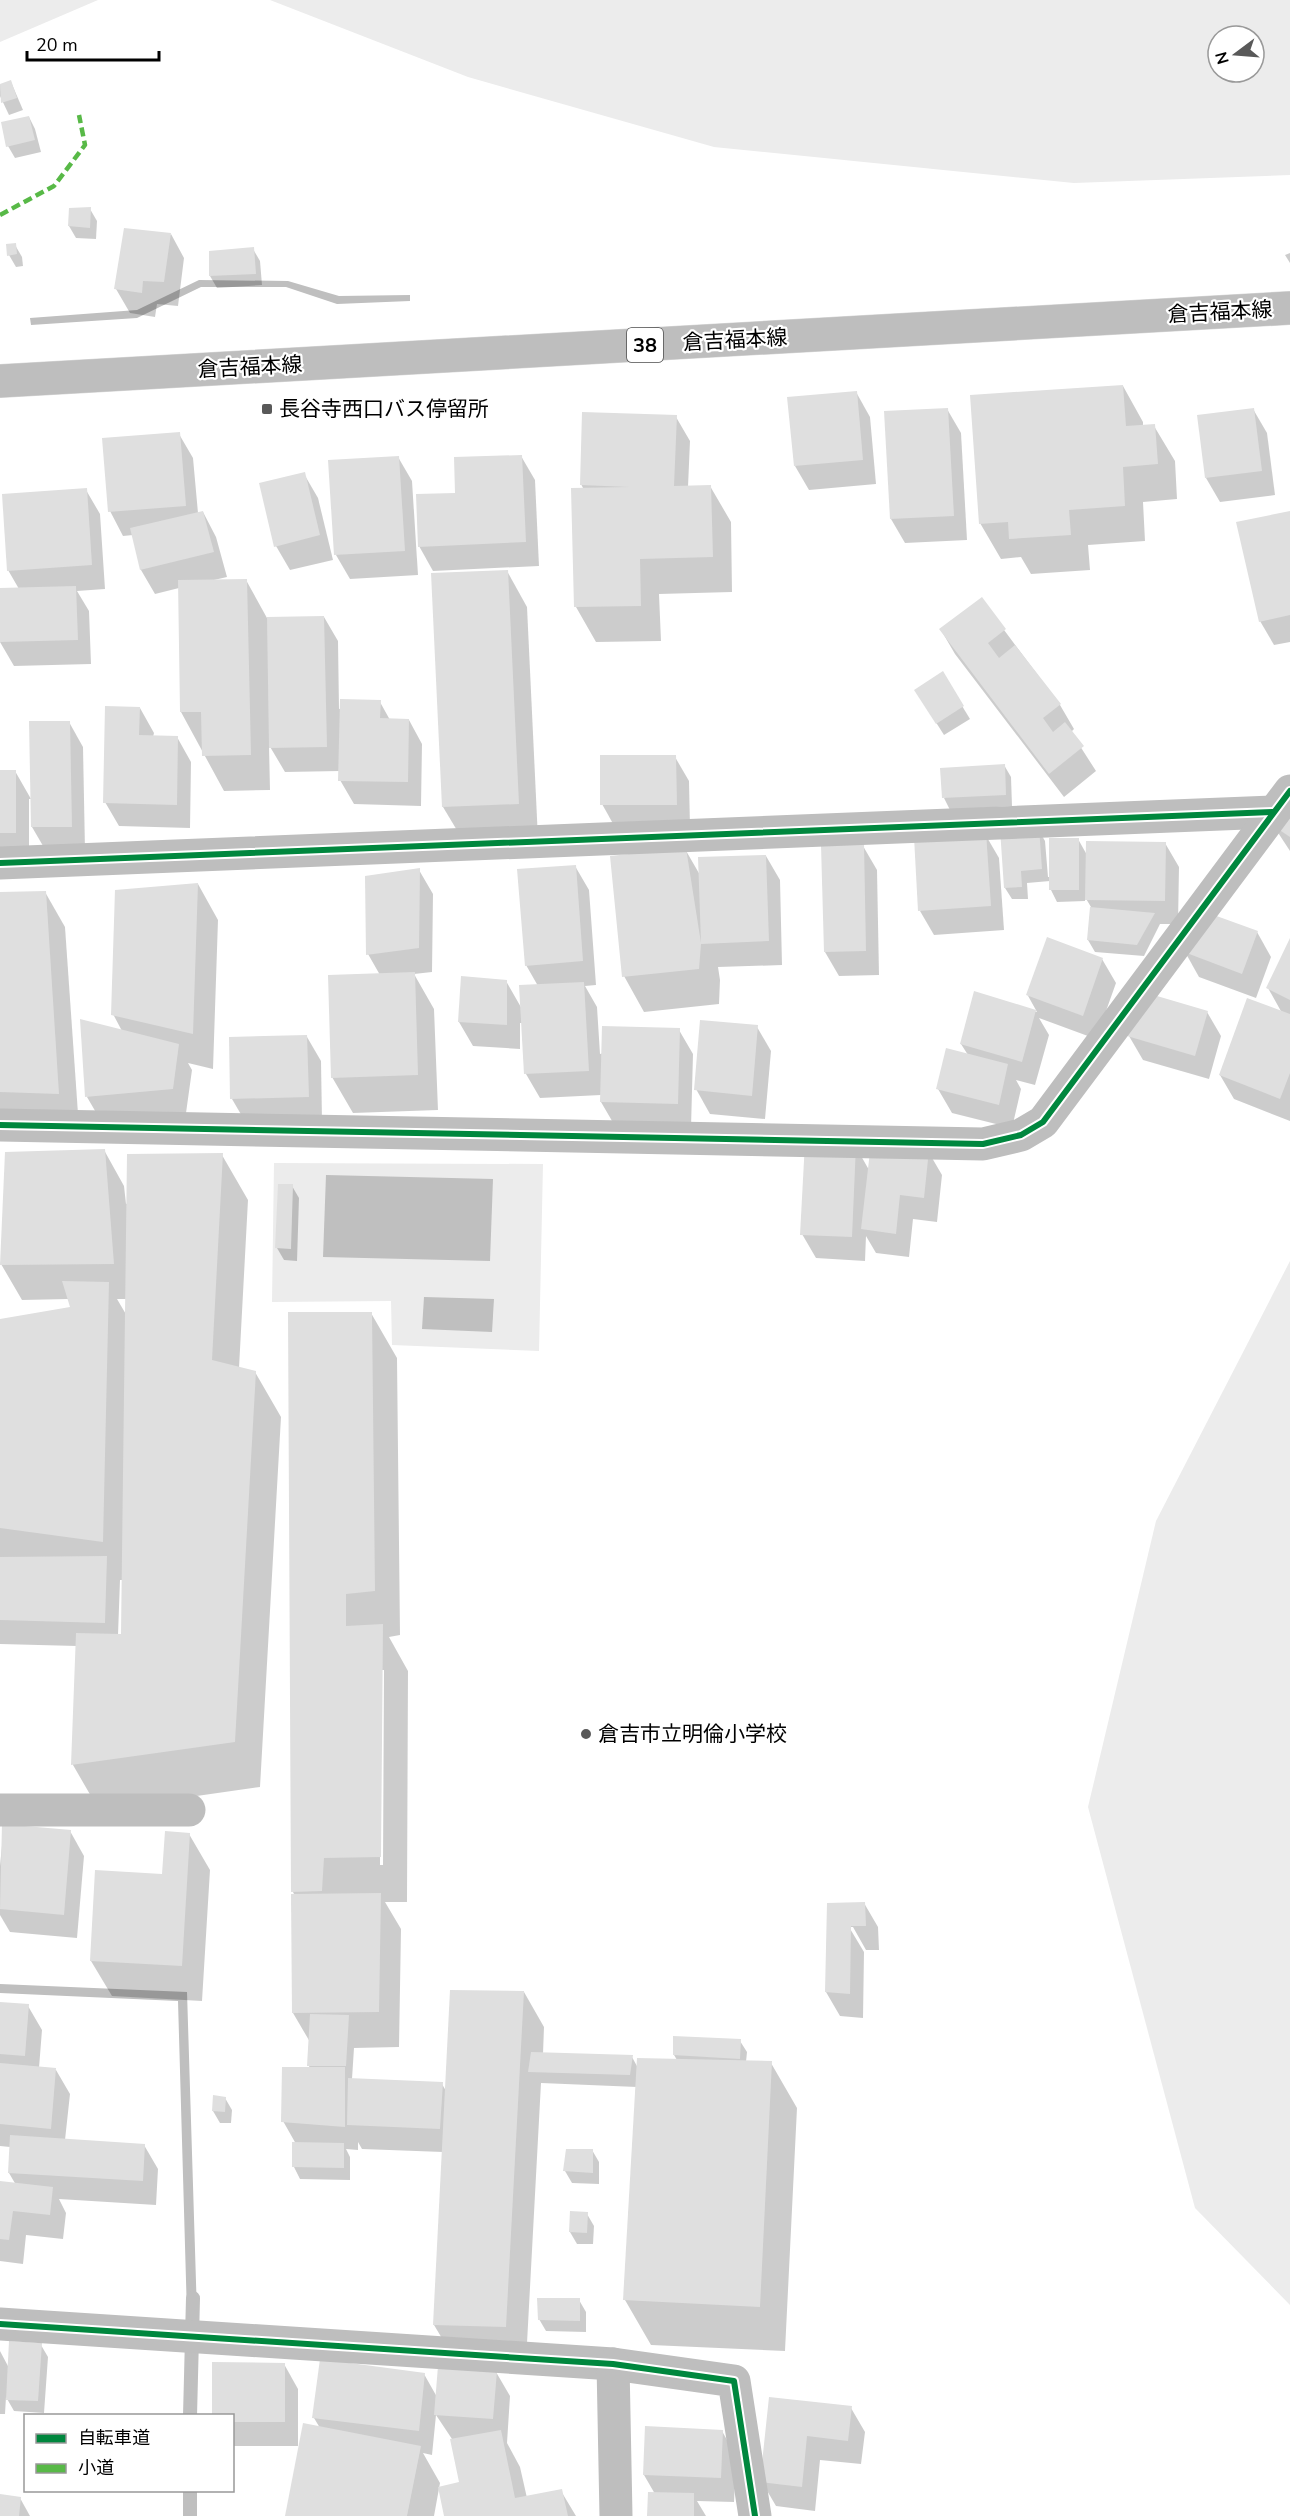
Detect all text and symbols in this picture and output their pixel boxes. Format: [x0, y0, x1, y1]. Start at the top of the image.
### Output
scale bar [27, 24, 159, 62]
north arrow [1206, 24, 1266, 84]
text: 20 m [36, 33, 78, 57]
text: N [1210, 49, 1235, 67]
street label: 倉吉福本線 [1167, 295, 1273, 329]
street label: 倉吉福本線 [682, 323, 788, 357]
road number: 38 [627, 328, 663, 362]
street label: 倉吉福本線 [197, 350, 303, 384]
place label: 長谷寺西口バス停留所 [279, 395, 489, 423]
marker: 長谷寺西口バス停留所 [260, 402, 274, 416]
place label: 倉吉市立明倫小学校 [598, 1720, 787, 1748]
marker: 倉吉市立明倫小学校 [579, 1727, 593, 1741]
legend [24, 2414, 234, 2492]
text: 自転車道 [78, 2426, 150, 2450]
text: 小道 [78, 2456, 114, 2480]

